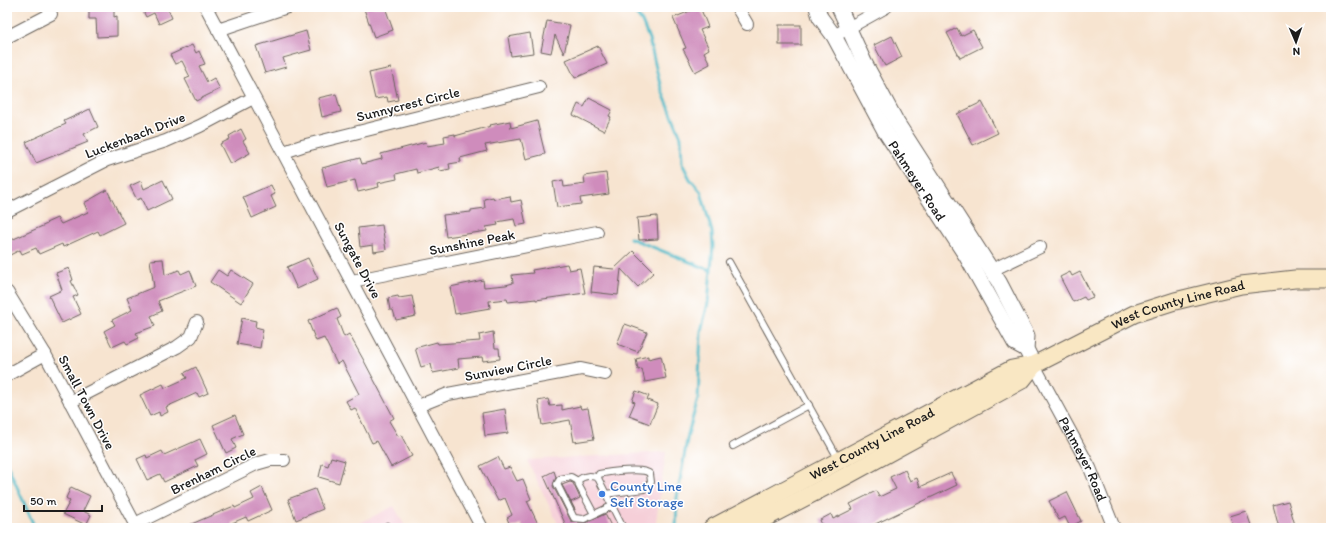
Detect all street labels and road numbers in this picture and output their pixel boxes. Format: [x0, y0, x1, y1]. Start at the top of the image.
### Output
street label: Sunnycrest Circle [355, 83, 462, 126]
street label: Luckenbach Drive [83, 108, 188, 162]
street label: Pahmeyer Road [885, 137, 949, 225]
street label: Sungate Drive [330, 219, 385, 302]
street label: Sunshine Peak [428, 226, 516, 259]
street label: West County Line Road [1108, 276, 1247, 333]
street label: Small Town Drive [54, 352, 119, 453]
street label: Sunview Circle [463, 352, 553, 385]
street label: West County Line Road [807, 403, 938, 484]
street label: Pahmeyer Road [1055, 414, 1111, 504]
street label: Brenham Circle [168, 442, 259, 498]

